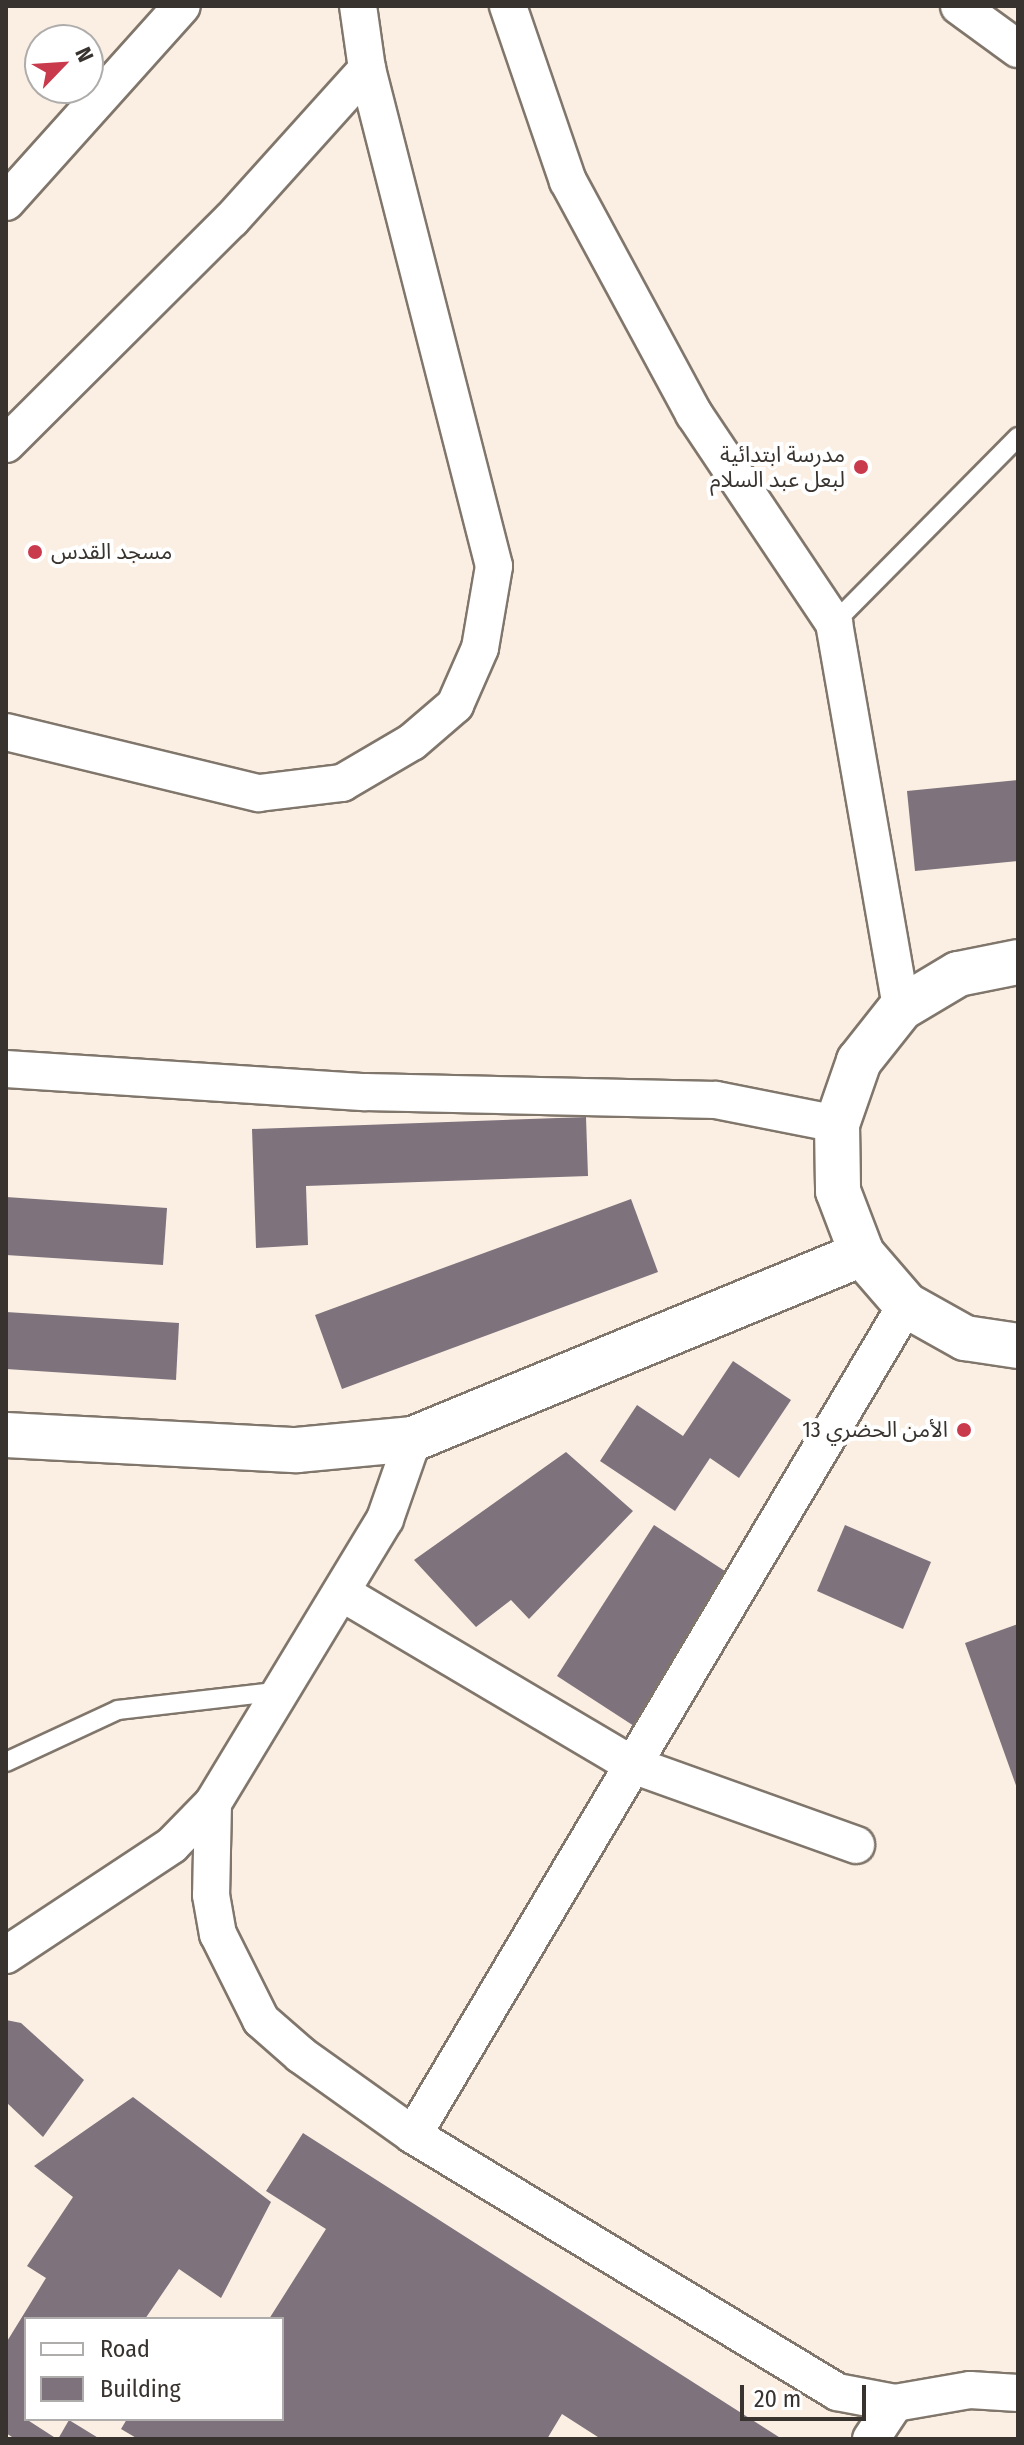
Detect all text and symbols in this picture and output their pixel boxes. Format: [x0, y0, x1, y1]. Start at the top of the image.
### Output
north arrow [24, 24, 104, 104]
text: N [69, 43, 99, 66]
place label: مدرسة ابتدائية لبعل عبد السلام [710, 441, 845, 492]
marker: مدرسة ابتدائية لبعل عبد السلام [852, 458, 870, 476]
place label: مسجد القدس [51, 539, 172, 565]
marker: مسجد القدس [26, 543, 44, 561]
place label: الأمن الحضري 13 [802, 1417, 948, 1443]
marker: الأمن الحضري 13 [955, 1421, 973, 1439]
legend [24, 2317, 284, 2421]
text: Road [100, 2335, 150, 2363]
scale bar [744, 2369, 870, 2419]
text: Building [100, 2375, 181, 2403]
text: 20 m [754, 2385, 801, 2413]

